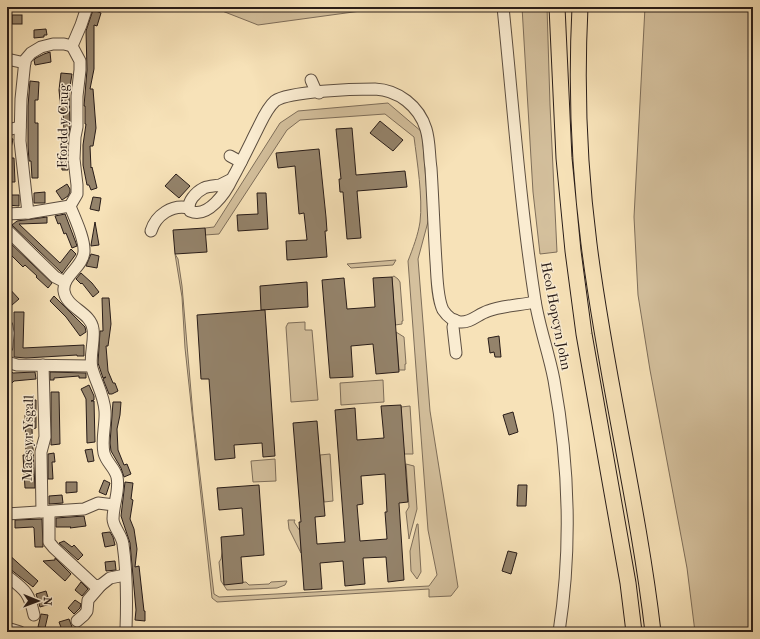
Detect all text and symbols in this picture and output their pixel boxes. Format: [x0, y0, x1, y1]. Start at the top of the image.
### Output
street label: Ffordd y Crug [54, 83, 72, 168]
street label: Heol Hopcyn John [537, 260, 575, 372]
street label: Maes yr Ysgall [19, 395, 37, 481]
north arrow [18, 581, 58, 621]
text: N [41, 597, 54, 606]

